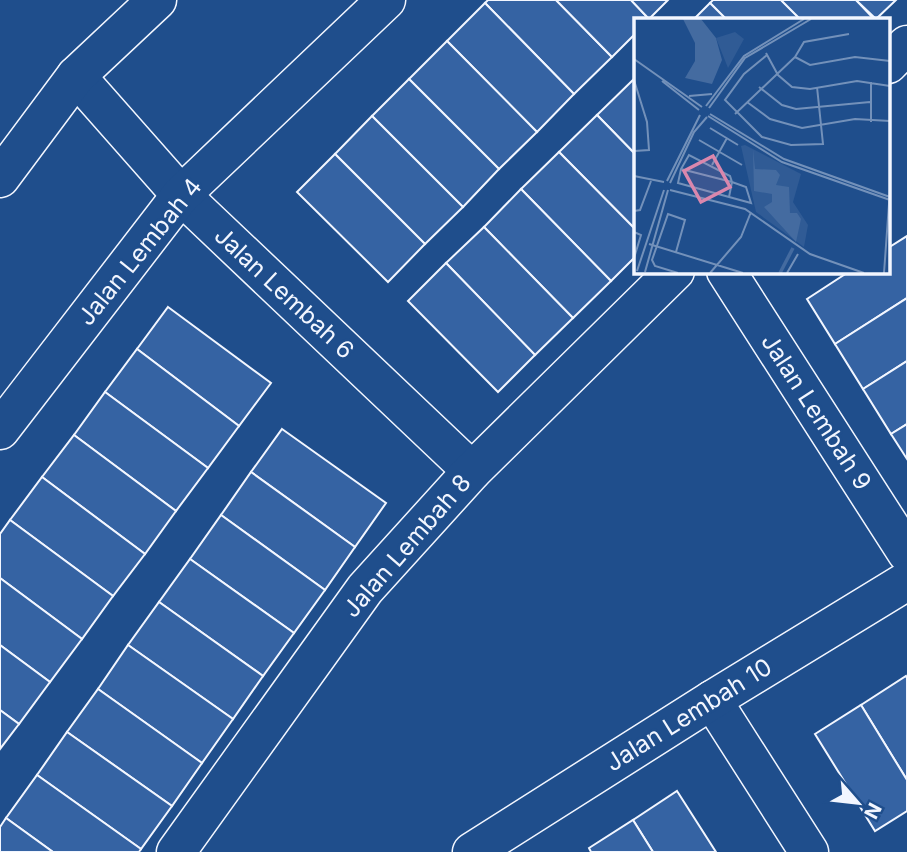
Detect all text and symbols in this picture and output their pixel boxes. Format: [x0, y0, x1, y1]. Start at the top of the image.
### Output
inset map [634, 18, 890, 273]
street label: Jalan Lembah 4 [71, 172, 208, 331]
street label: Jalan Lembah 6 [209, 221, 360, 365]
street label: Jalan Lembah 9 [755, 328, 878, 495]
street label: Jalan Lembah 8 [337, 468, 477, 623]
street label: Jalan Lembah 10 [600, 652, 777, 777]
north arrow [823, 768, 893, 838]
text: N [859, 799, 886, 823]

